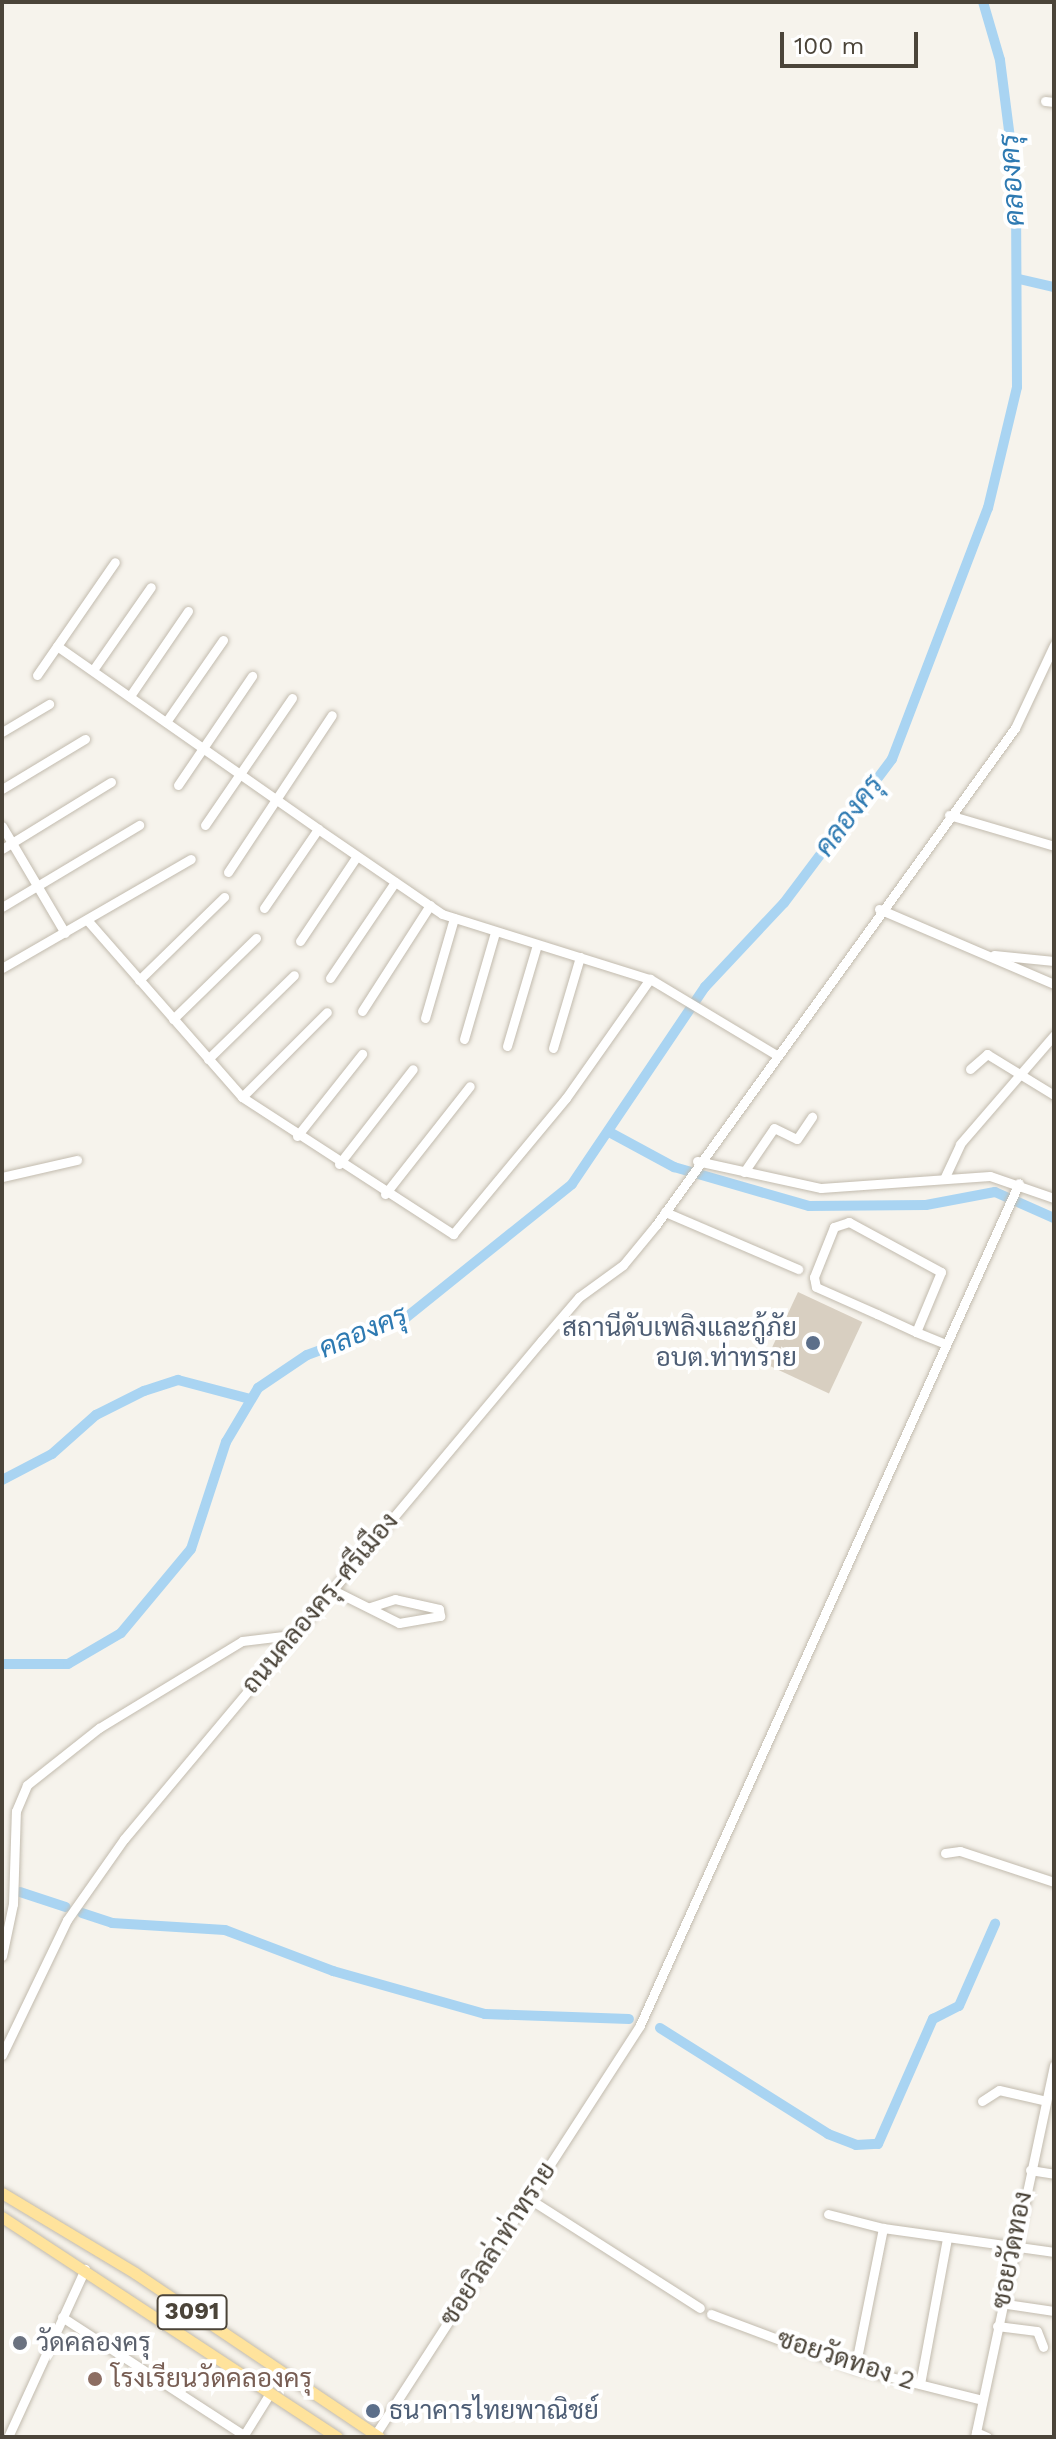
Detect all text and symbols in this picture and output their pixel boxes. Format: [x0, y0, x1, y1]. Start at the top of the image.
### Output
scale bar [784, 16, 922, 66]
text: 100 m [794, 32, 864, 60]
water label: คลองครุ [992, 133, 1032, 227]
water label: คลองครุ [808, 769, 890, 863]
water label: คลองครุ [314, 1298, 412, 1366]
place label: สถานีดับเพลิงและกู้ภัย อบต.ท่าทราย [562, 1312, 797, 1374]
marker: สถานีดับเพลิงและกู้ภัย อบต.ท่าทราย [804, 1334, 822, 1352]
street label: ถนนคลองครุ-ศรีเมือง [235, 1506, 405, 1700]
street label: ซอยวิลล่าท่าทราย [433, 2156, 563, 2332]
street label: ซอยวัดทอง [985, 2189, 1039, 2311]
road number: 3091 [156, 2292, 228, 2332]
street label: ซอยวัดทอง 2 [773, 2323, 919, 2397]
place label: วัดคลองครุ [36, 2327, 151, 2359]
marker: วัดคลองครุ [11, 2334, 29, 2352]
place label: โรงเรียนวัดคลองครุ [111, 2363, 312, 2395]
marker: โรงเรียนวัดคลองครุ [86, 2370, 104, 2388]
place label: ธนาคารไทยพาณิชย์ [389, 2395, 599, 2427]
marker: ธนาคารไทยพาณิชย์ [364, 2402, 382, 2420]

